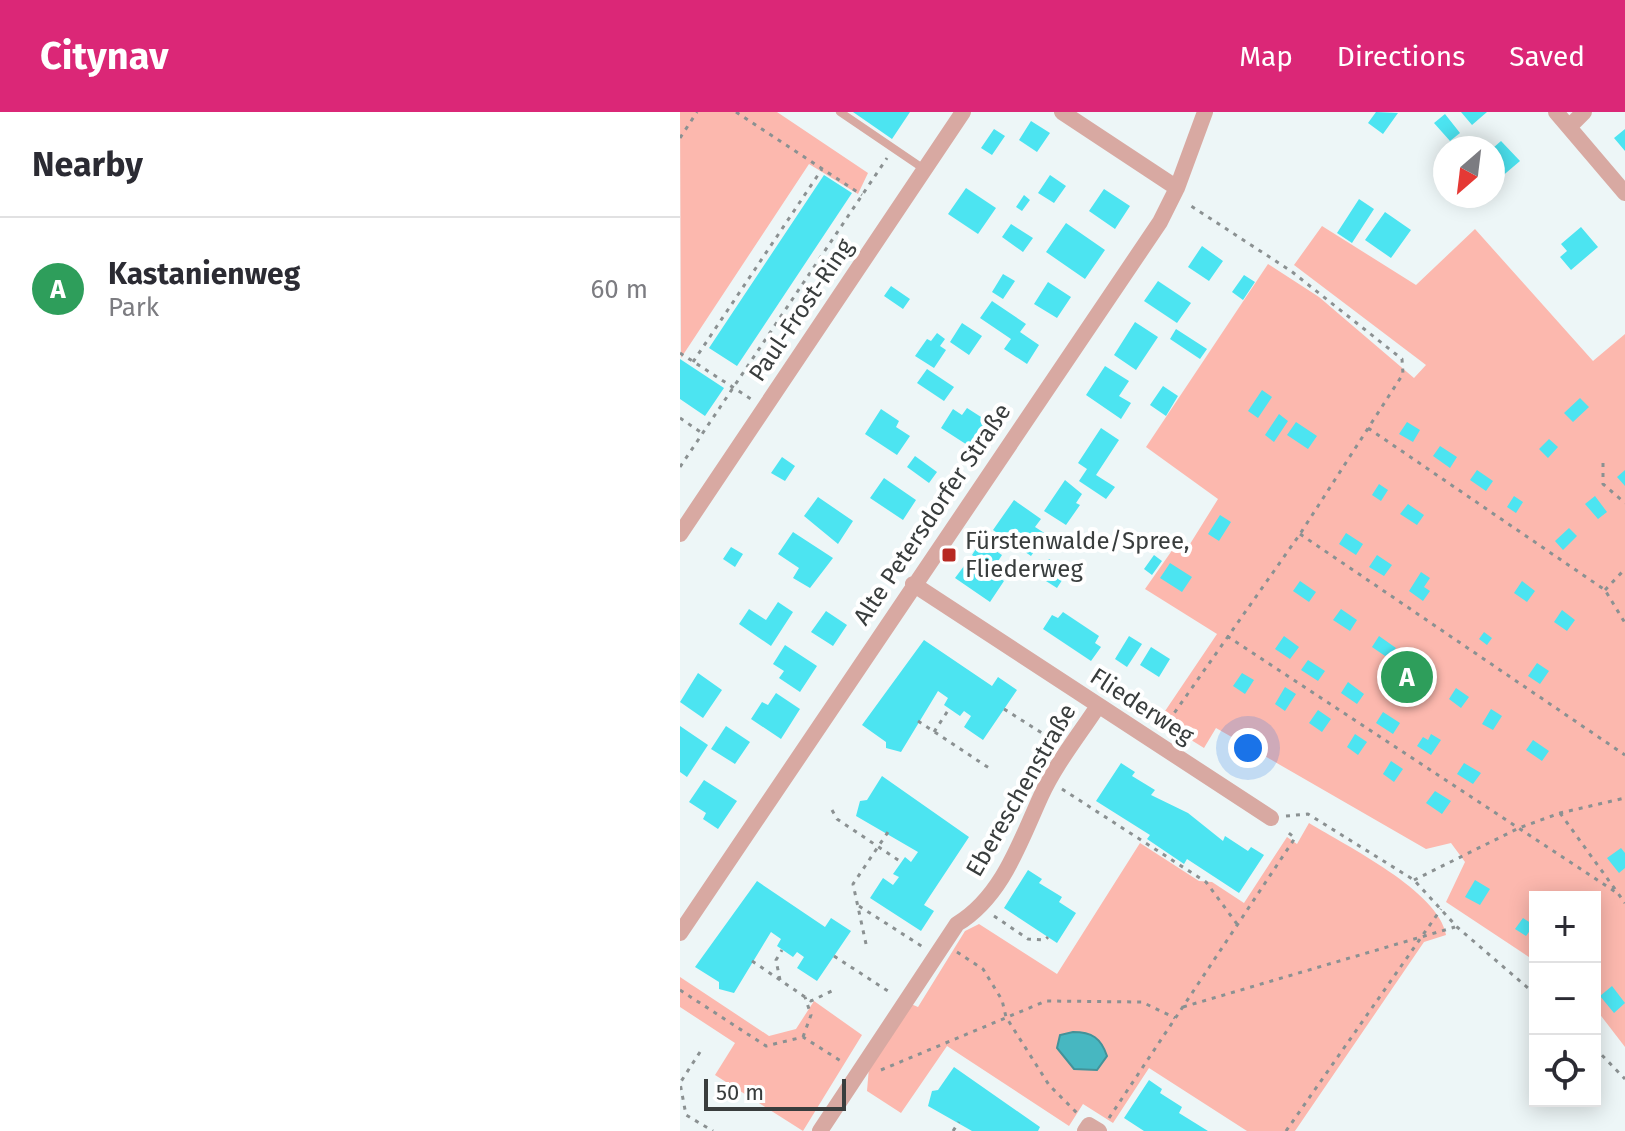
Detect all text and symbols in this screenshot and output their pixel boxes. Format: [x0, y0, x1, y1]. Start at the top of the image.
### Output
text: Citynav [40, 33, 168, 79]
text: Map [1239, 40, 1293, 73]
text: Directions [1337, 40, 1465, 73]
text: Saved [1509, 40, 1585, 73]
north arrow [1433, 136, 1505, 208]
text: Nearby [32, 144, 143, 185]
street label: Paul-Frost-Ring [743, 233, 859, 387]
text: Kastanienweg [108, 256, 300, 292]
text: A [50, 274, 66, 305]
text: 60 m [590, 274, 648, 305]
text: Park [108, 292, 159, 323]
street label: Alte Petersdorfer Straße [847, 398, 1017, 630]
place label: Fürstenwalde/Spree, Fliederweg [965, 527, 1190, 583]
marker: Fürstenwalde/Spree, Fliederweg [940, 546, 958, 564]
pin: A [1381, 647, 1433, 707]
street label: Fliederweg [1085, 662, 1199, 750]
street label: Ebereschenstraße [960, 699, 1082, 881]
your location [1228, 728, 1268, 768]
map controls [1529, 891, 1601, 1107]
button: + [1529, 891, 1601, 963]
button: − [1529, 963, 1601, 1035]
button: locate [1529, 1035, 1601, 1107]
scale bar [704, 1075, 846, 1111]
text: 50 m [716, 1079, 764, 1106]

